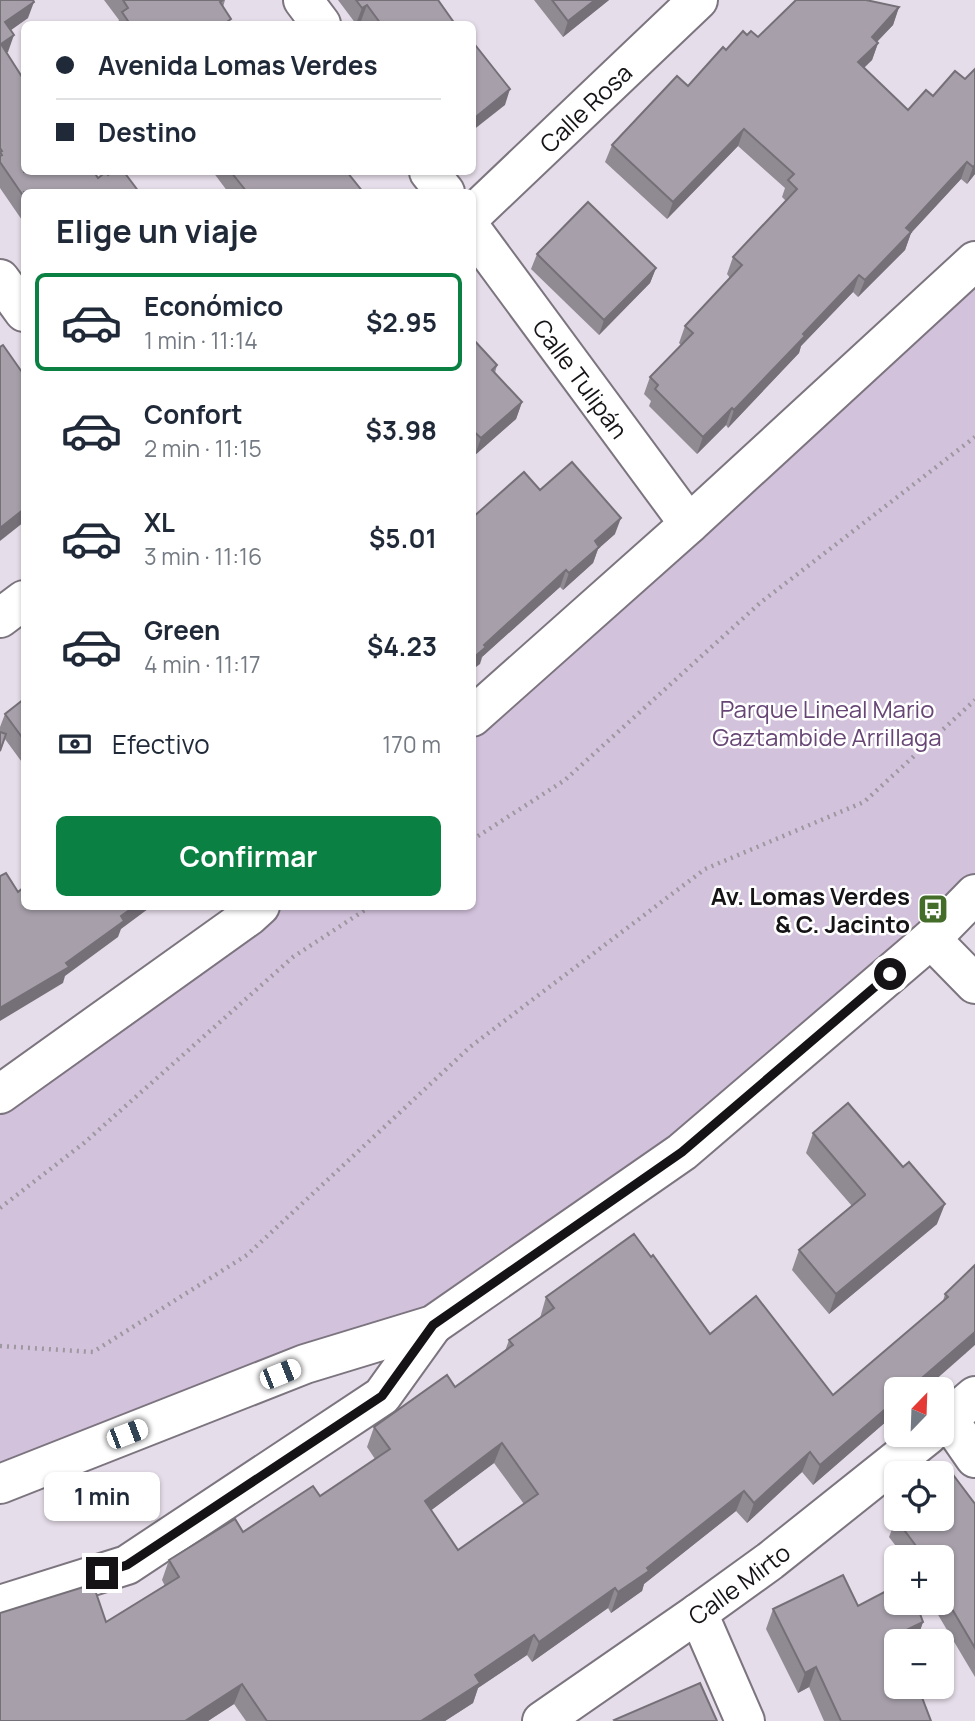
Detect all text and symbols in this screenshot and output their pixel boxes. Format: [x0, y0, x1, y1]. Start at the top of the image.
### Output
text: Avenida Lomas Verdes [98, 47, 378, 83]
street label: Calle Rosa [532, 56, 638, 159]
text: Destino [98, 114, 197, 150]
text: Elige un viaje [56, 209, 258, 253]
text: Económico [144, 288, 283, 324]
icon: car [60, 291, 123, 354]
text: $2.95 [366, 304, 437, 340]
street label: Calle Tulipán [526, 312, 636, 445]
text: 1 min · 11:14 [144, 324, 258, 356]
text: Confort [144, 396, 243, 432]
icon: car [60, 399, 123, 462]
text: $3.98 [366, 412, 437, 448]
text: 2 min · 11:15 [144, 432, 262, 464]
text: XL [144, 504, 175, 540]
icon: car [60, 507, 123, 570]
text: $5.01 [369, 520, 437, 556]
text: 3 min · 11:16 [144, 540, 262, 572]
text: Green [144, 612, 220, 648]
icon: car [60, 615, 123, 678]
text: $4.23 [367, 628, 437, 664]
text: 4 min · 11:17 [144, 648, 260, 680]
park label: Parque Lineal Mario Gaztambide Arrillaga [712, 692, 942, 753]
icon: cash [56, 725, 94, 763]
text: Efectivo [112, 726, 210, 762]
text: 170 m [382, 728, 441, 760]
button: Confirmar [56, 816, 441, 896]
place label: Av. Lomas Verdes & C. Jacinto [711, 879, 910, 940]
bus stop icon: Av. Lomas Verdes & C. Jacinto [916, 892, 950, 926]
route start [874, 958, 906, 990]
car [257, 1356, 304, 1392]
north arrow [884, 1377, 954, 1447]
map controls [884, 1377, 954, 1699]
car [104, 1417, 151, 1451]
button: locate [884, 1461, 954, 1531]
callout: 1 min [44, 1472, 160, 1520]
text: 1 min [74, 1480, 130, 1512]
street label: Calle Mirto [681, 1535, 796, 1632]
button: + [884, 1545, 954, 1615]
route end [86, 1557, 118, 1589]
button: − [884, 1629, 954, 1699]

